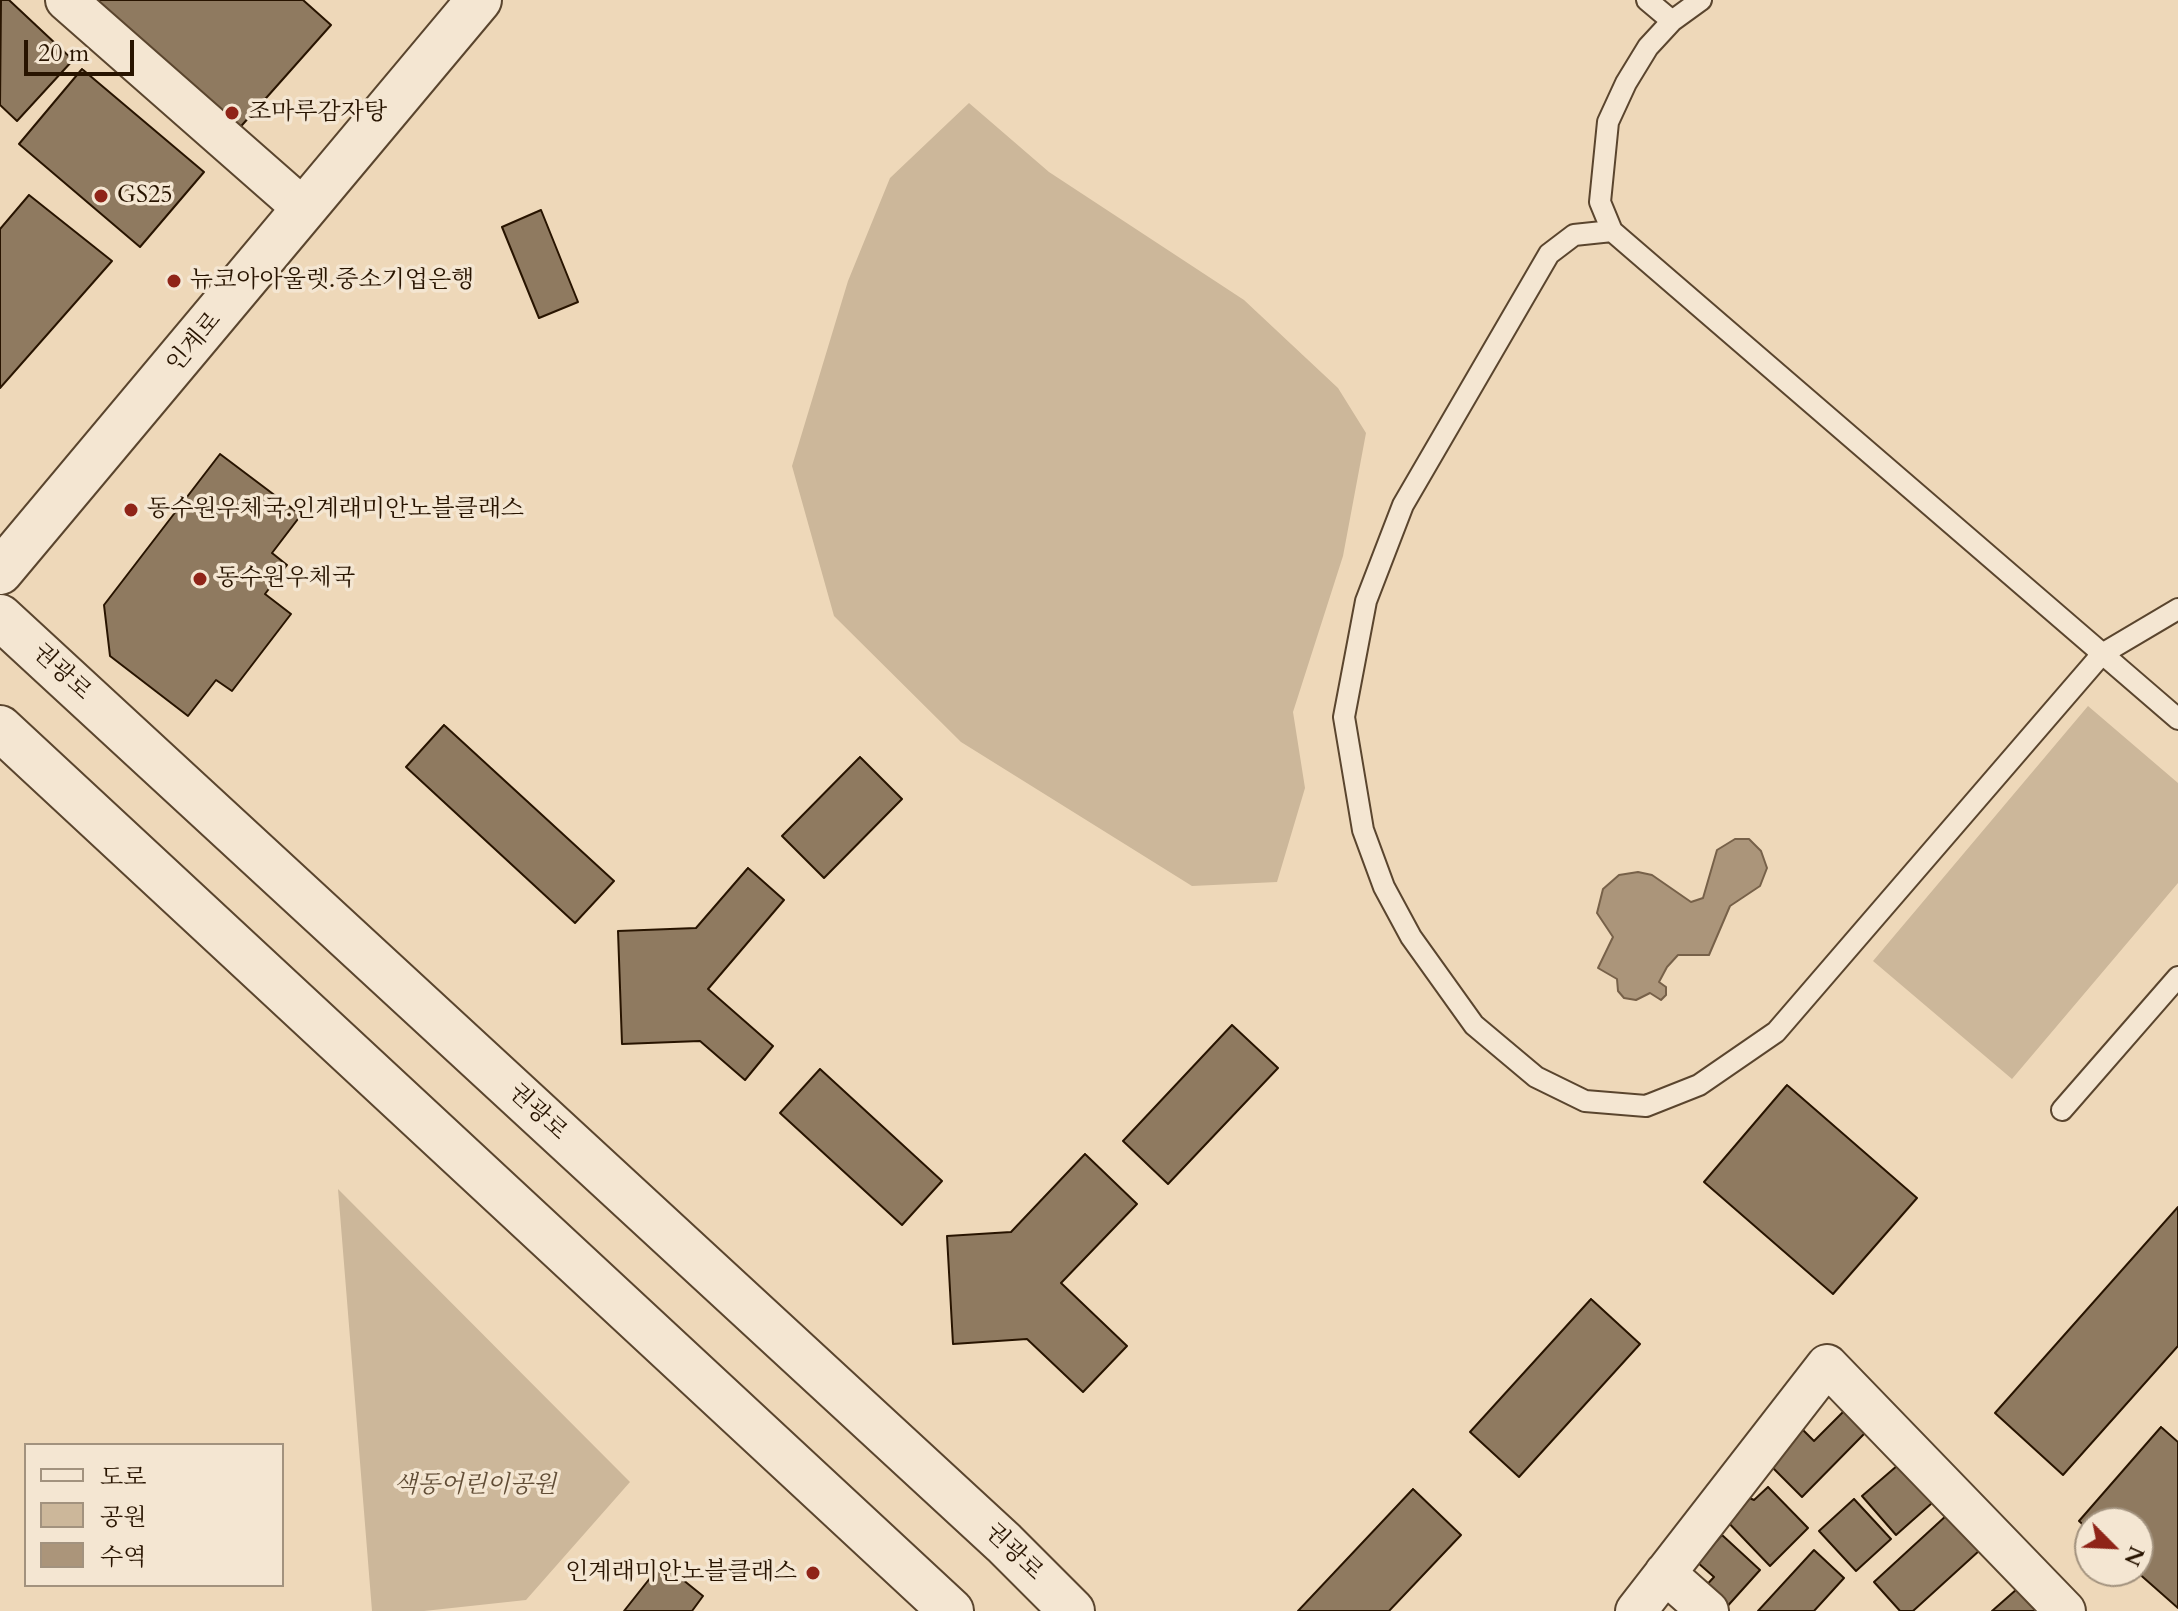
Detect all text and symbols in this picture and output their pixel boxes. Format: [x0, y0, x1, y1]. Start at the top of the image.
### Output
scale bar [28, 24, 138, 74]
text: 20 m [38, 37, 89, 70]
place label: 조마루감자탕 [248, 99, 387, 127]
marker: 조마루감자탕 [223, 104, 241, 122]
place label: GS25 [117, 182, 173, 210]
marker: GS25 [92, 187, 110, 205]
place label: 뉴코아아울렛.중소기업은행 [190, 267, 474, 295]
marker: 뉴코아아울렛.중소기업은행 [165, 272, 183, 290]
street label: 인계로 [162, 307, 228, 379]
place label: 동수원우체국.인계래미안노블클래스 [147, 496, 524, 524]
marker: 동수원우체국.인계래미안노블클래스 [122, 501, 140, 519]
place label: 동수원우체국 [216, 565, 355, 593]
marker: 동수원우체국 [191, 570, 209, 588]
street label: 권광로 [26, 639, 96, 707]
street label: 권광로 [502, 1079, 572, 1147]
legend [24, 1443, 284, 1587]
text: 도로 [100, 1461, 146, 1494]
park label: 색동어린이공원 [394, 1472, 556, 1500]
text: 공원 [100, 1501, 146, 1534]
north arrow [2074, 1507, 2154, 1587]
street label: 권광로 [978, 1518, 1048, 1588]
text: 수역 [100, 1541, 146, 1574]
text: N [2117, 1541, 2152, 1571]
place label: 인계래미안노블클래스 [565, 1559, 797, 1587]
marker: 인계래미안노블클래스 [804, 1564, 822, 1582]

